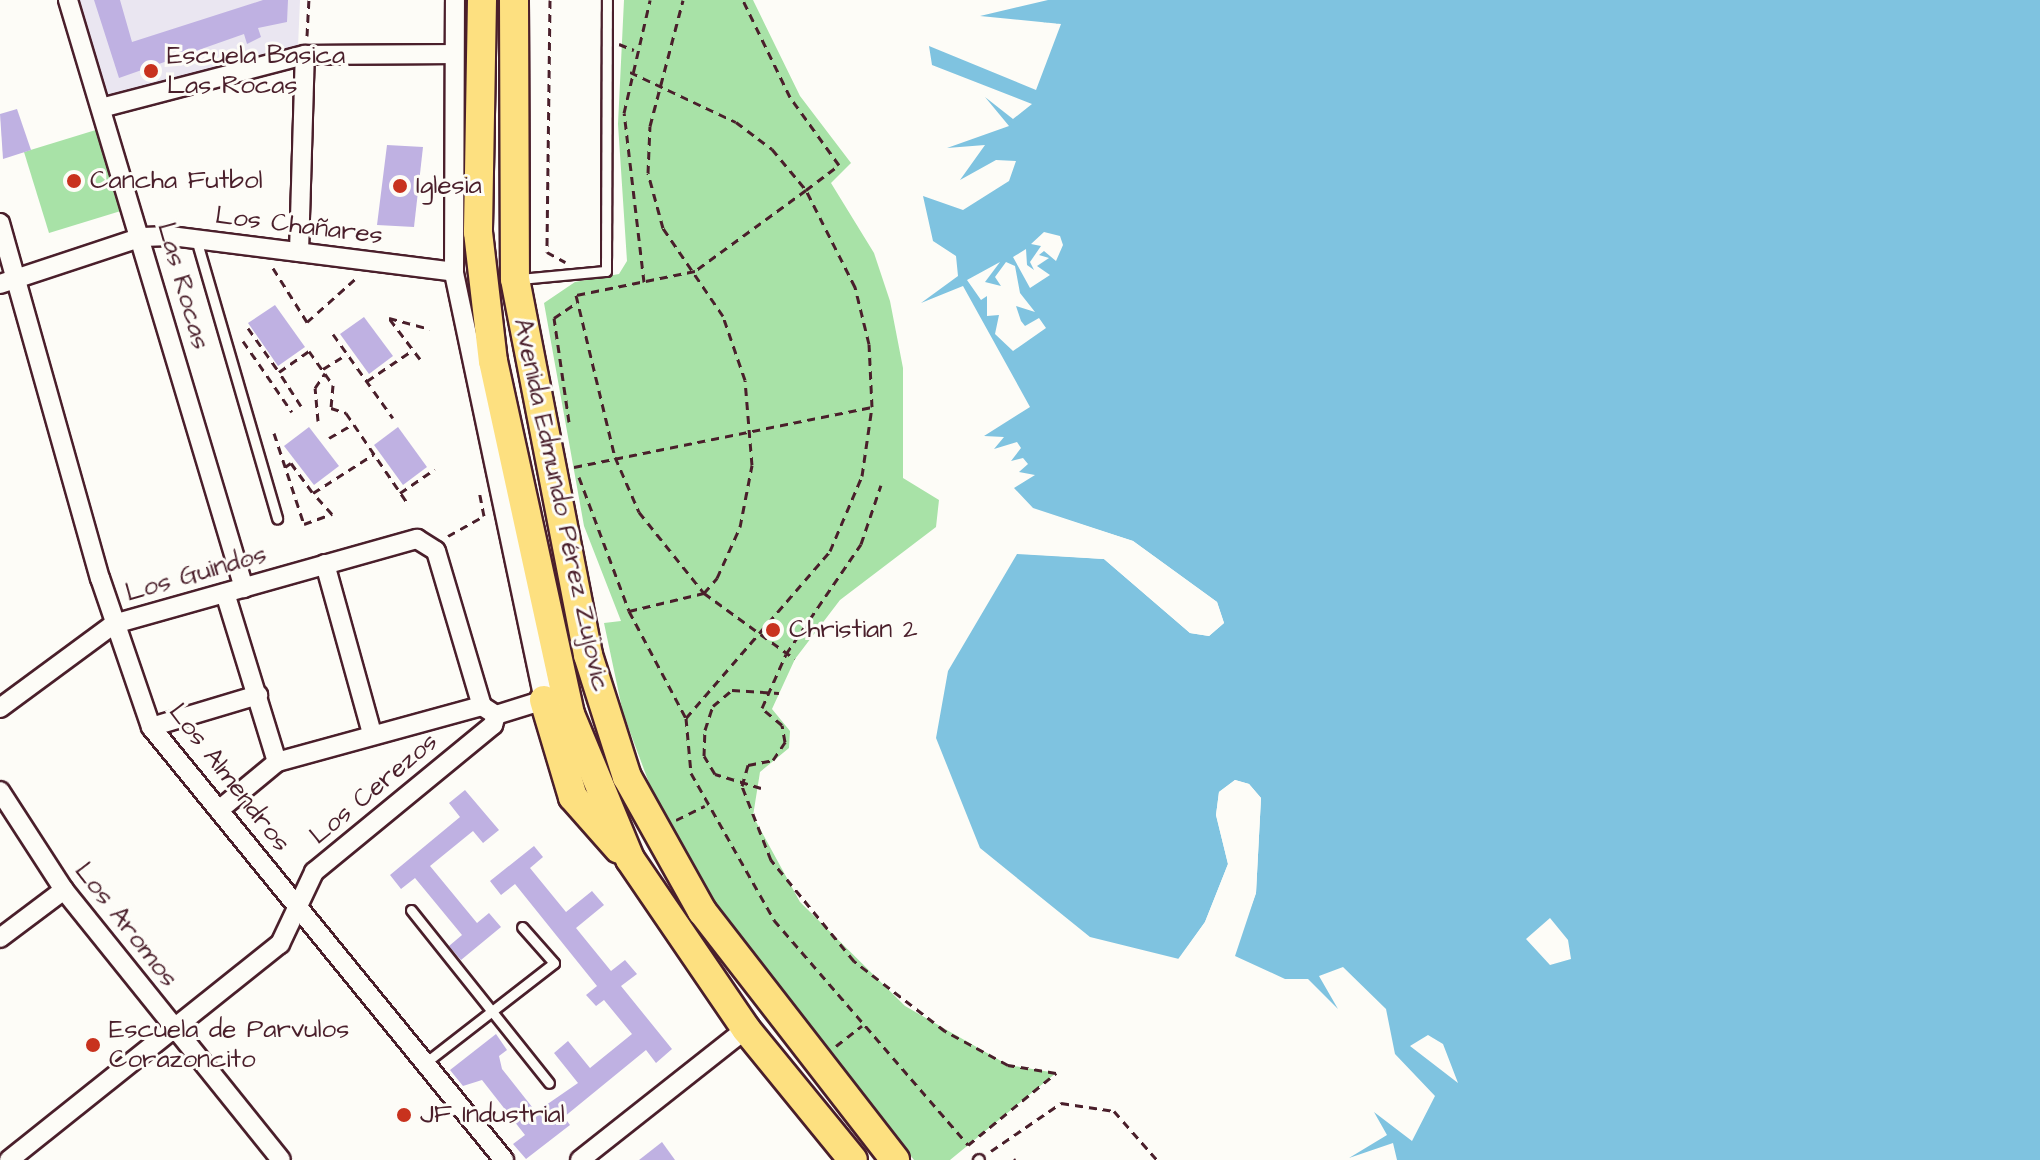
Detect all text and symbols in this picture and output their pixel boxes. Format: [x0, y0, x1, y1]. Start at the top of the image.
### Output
place label: Escuela Basica Las Rocas [167, 40, 345, 102]
marker: Escuela Basica Las Rocas [142, 62, 160, 80]
place label: Cancha Futbol [90, 165, 263, 197]
place label: Iglesia [416, 170, 482, 202]
marker: Cancha Futbol [65, 172, 83, 190]
marker: Iglesia [391, 177, 409, 195]
street label: Los Chañares [214, 200, 384, 252]
street label: Las Rocas [150, 219, 216, 353]
street label: Avenida Edmundo Pérez Zujovic [506, 316, 616, 694]
street label: Los Guindos [122, 539, 270, 609]
place label: Christian 2 [789, 614, 918, 646]
marker: Christian 2 [764, 621, 782, 639]
street label: Los Almendros [161, 698, 297, 858]
street label: Los Cerezos [304, 726, 444, 852]
street label: Los Aromos [68, 856, 184, 994]
place label: Escuela de Parvulos Corazoncito [109, 1014, 349, 1076]
marker: Escuela de Parvulos Corazoncito [84, 1036, 102, 1054]
place label: JF Industrial [420, 1099, 565, 1131]
marker: JF Industrial [395, 1106, 413, 1124]

